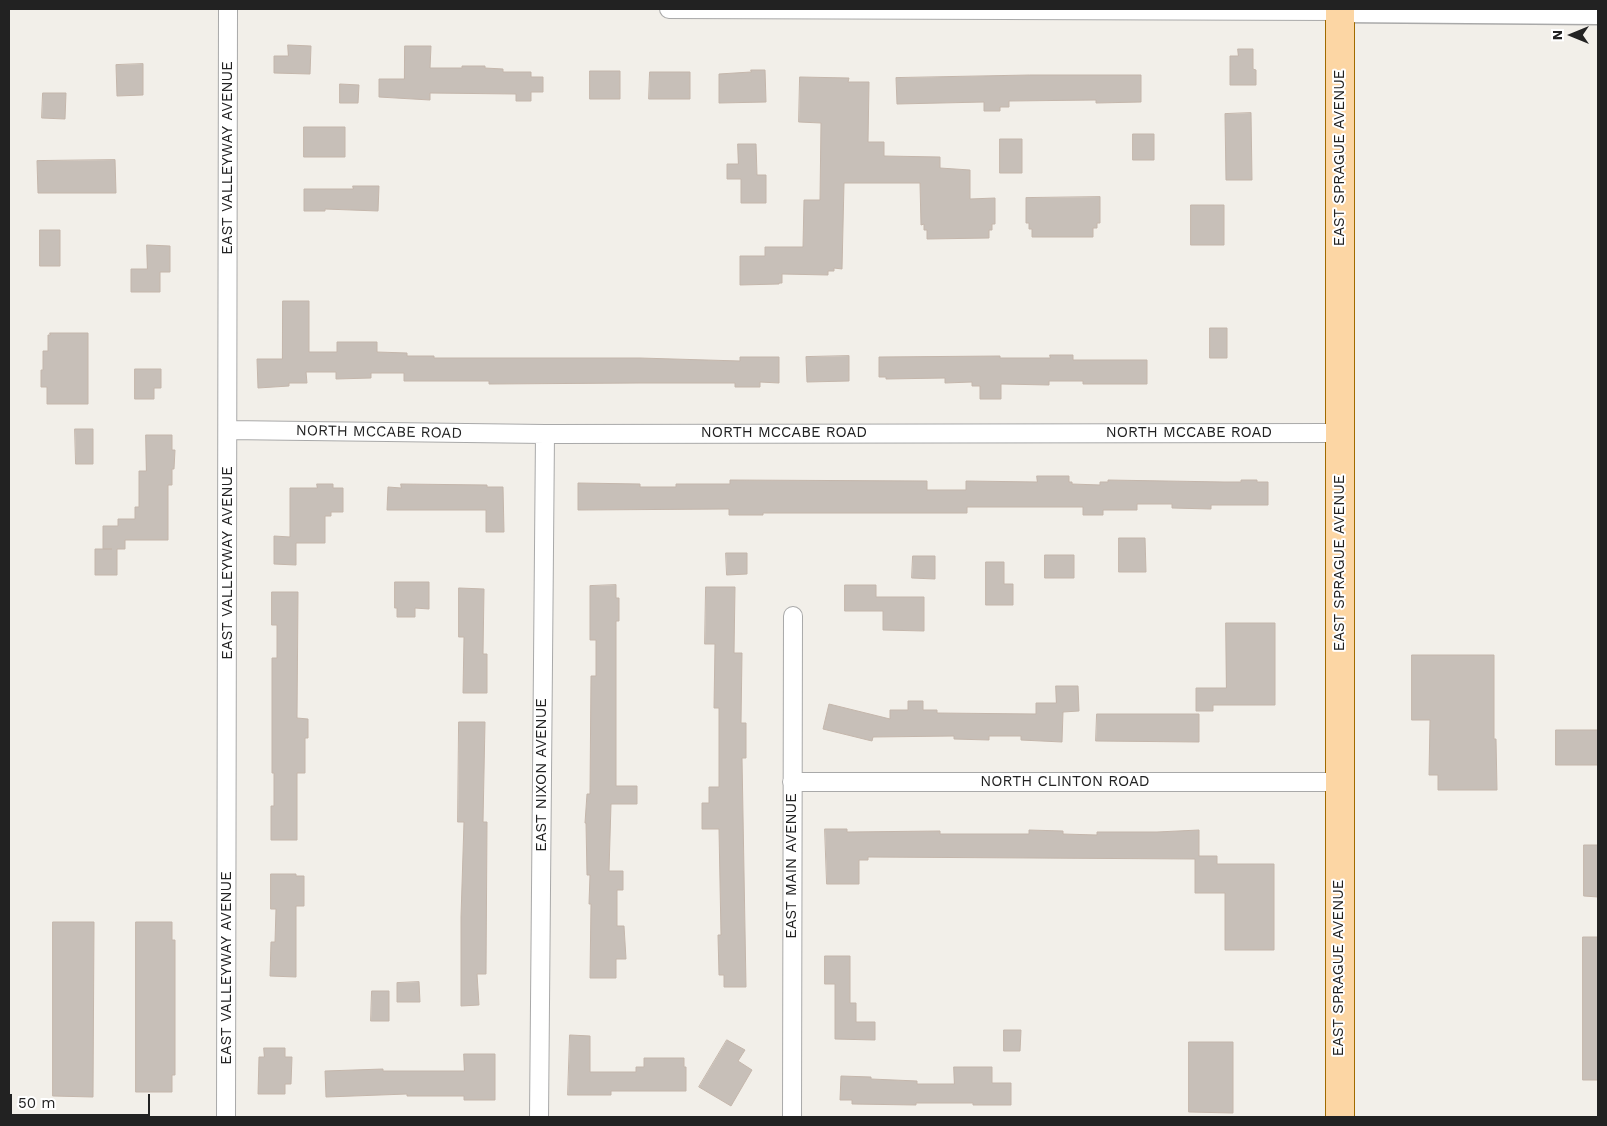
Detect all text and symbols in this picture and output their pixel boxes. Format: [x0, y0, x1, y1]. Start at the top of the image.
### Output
north arrow [1547, 10, 1597, 60]
text: N [1549, 30, 1565, 40]
street label: EAST VALLEYWAY AVENUE [219, 61, 237, 255]
street label: EAST SPRAGUE AVENUE [1331, 70, 1349, 246]
street label: NORTH MCCABE ROAD [296, 422, 462, 442]
street label: NORTH MCCABE ROAD [701, 424, 867, 442]
street label: NORTH MCCABE ROAD [1106, 424, 1272, 442]
street label: EAST VALLEYWAY AVENUE [219, 466, 237, 660]
street label: EAST SPRAGUE AVENUE [1331, 475, 1349, 651]
street label: EAST NIXON AVENUE [533, 698, 551, 852]
street label: NORTH CLINTON ROAD [980, 773, 1150, 791]
street label: EAST MAIN AVENUE [783, 793, 801, 939]
street label: EAST VALLEYWAY AVENUE [218, 871, 236, 1065]
street label: EAST SPRAGUE AVENUE [1330, 880, 1348, 1056]
scale bar [12, 1084, 152, 1116]
text: 50 m [18, 1094, 55, 1112]

